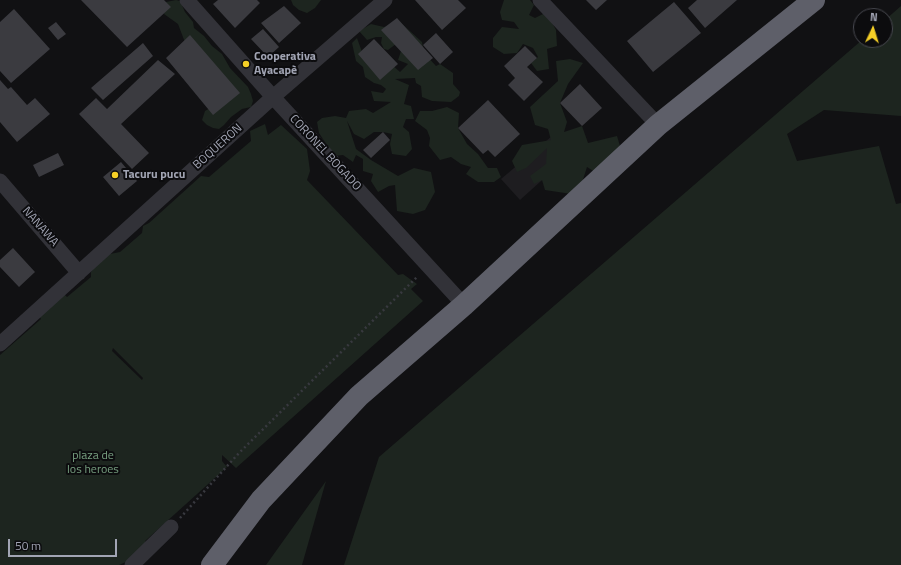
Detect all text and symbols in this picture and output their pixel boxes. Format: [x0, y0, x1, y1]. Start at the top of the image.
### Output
north arrow [853, 8, 893, 48]
text: N [869, 9, 878, 25]
place label: Cooperativa Ayacapè [254, 50, 316, 78]
marker: Cooperativa Ayacapè [241, 59, 251, 69]
street label: CORONEL BOGADO [286, 112, 364, 194]
street label: BOQUERON [191, 121, 245, 173]
place label: Tacuru pucu [123, 168, 185, 182]
marker: Tacuru pucu [110, 170, 120, 180]
street label: NANAWA [19, 204, 61, 250]
park label: plaza de los heroes [67, 449, 119, 477]
scale bar [10, 531, 119, 557]
text: 50 m [15, 536, 41, 555]

